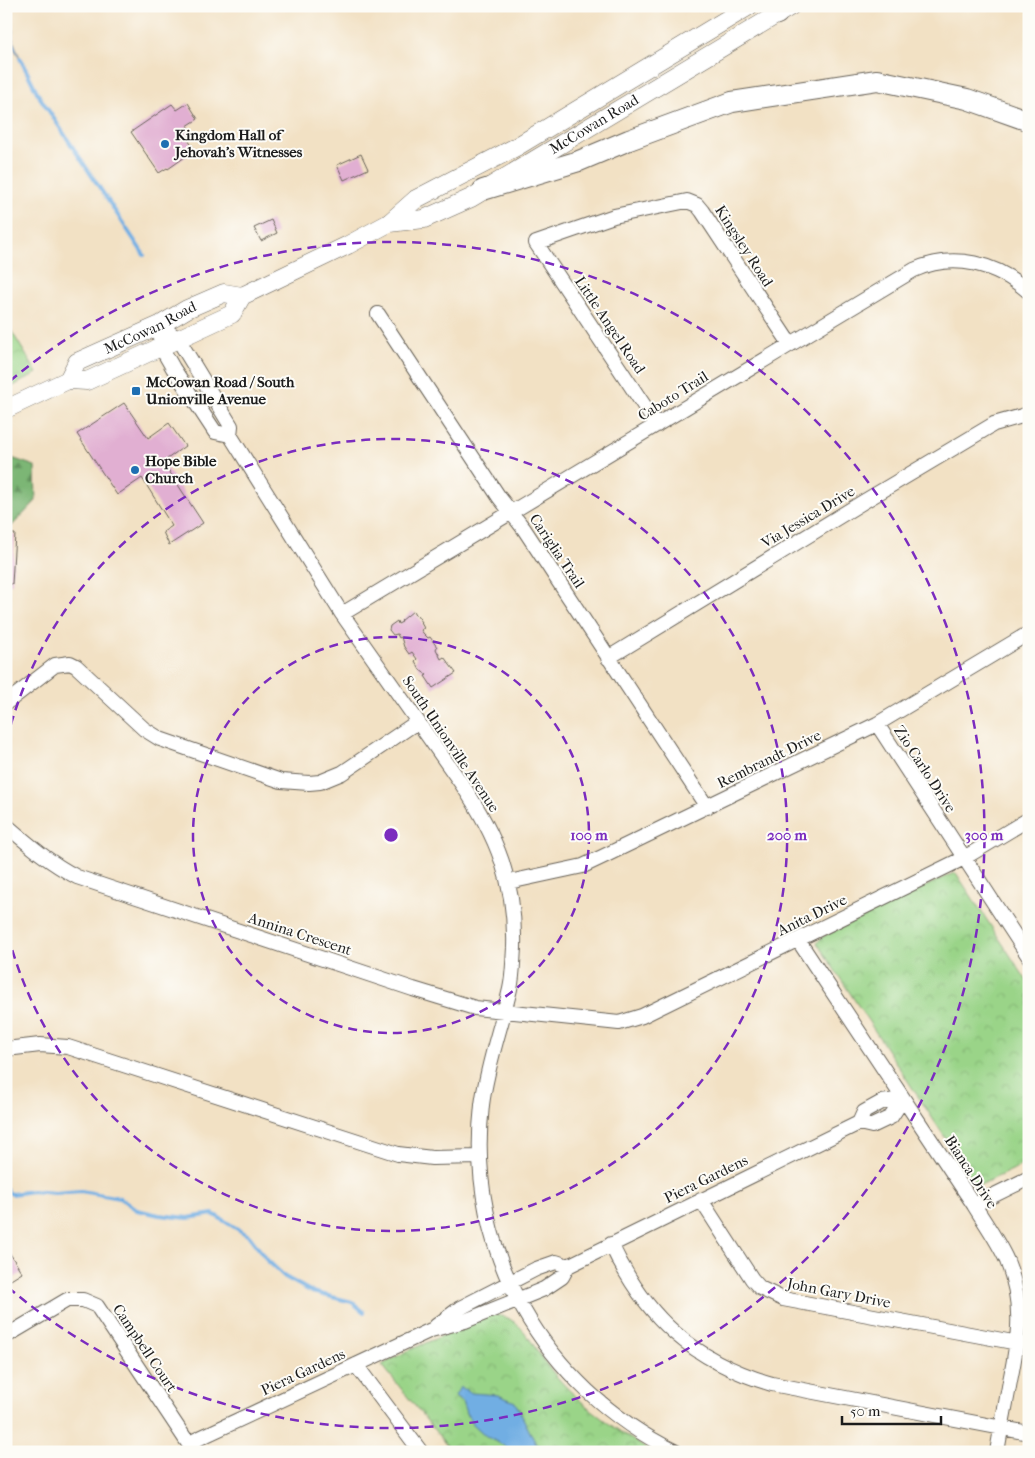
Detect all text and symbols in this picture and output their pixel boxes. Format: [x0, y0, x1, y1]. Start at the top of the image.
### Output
street label: McCowan Road [546, 90, 642, 158]
place label: Kingdom Hall of Jehovah's Witnesses [173, 126, 303, 161]
marker: Kingdom Hall of Jehovah's Witnesses [159, 138, 171, 150]
street label: Kingsley Road [711, 202, 777, 291]
street label: Little Angel Road [571, 273, 650, 378]
street label: McCowan Road [101, 297, 200, 358]
street label: Caboto Trail [634, 367, 712, 425]
place label: McCowan Road / South Unionville Avenue [145, 373, 295, 408]
marker: McCowan Road / South Unionville Avenue [130, 385, 142, 397]
place label: Hope Bible Church [145, 452, 217, 487]
marker: Hope Bible Church [129, 464, 141, 476]
street label: Via Jessica Drive [757, 482, 859, 552]
street label: Cariglia Trail [526, 511, 588, 591]
street label: South Unionville Avenue [399, 672, 504, 816]
street label: Zio Carlo Drive [890, 722, 960, 816]
street label: Rembrandt Drive [714, 726, 825, 792]
centre of rings [382, 826, 400, 844]
text: 100 m [570, 826, 608, 844]
text: 200 m [767, 826, 807, 844]
text: 300 m [965, 826, 1004, 844]
street label: Anita Drive [773, 890, 850, 940]
street label: Annina Crescent [245, 908, 355, 959]
street label: Bianca Drive [941, 1132, 1002, 1212]
street label: Piera Gardens [661, 1151, 751, 1207]
street label: John Gary Drive [785, 1274, 893, 1312]
street label: Campbell Court [109, 1301, 181, 1396]
street label: Piera Gardens [258, 1344, 348, 1399]
scale bar [842, 1393, 941, 1425]
text: 50 m [850, 1402, 881, 1420]

